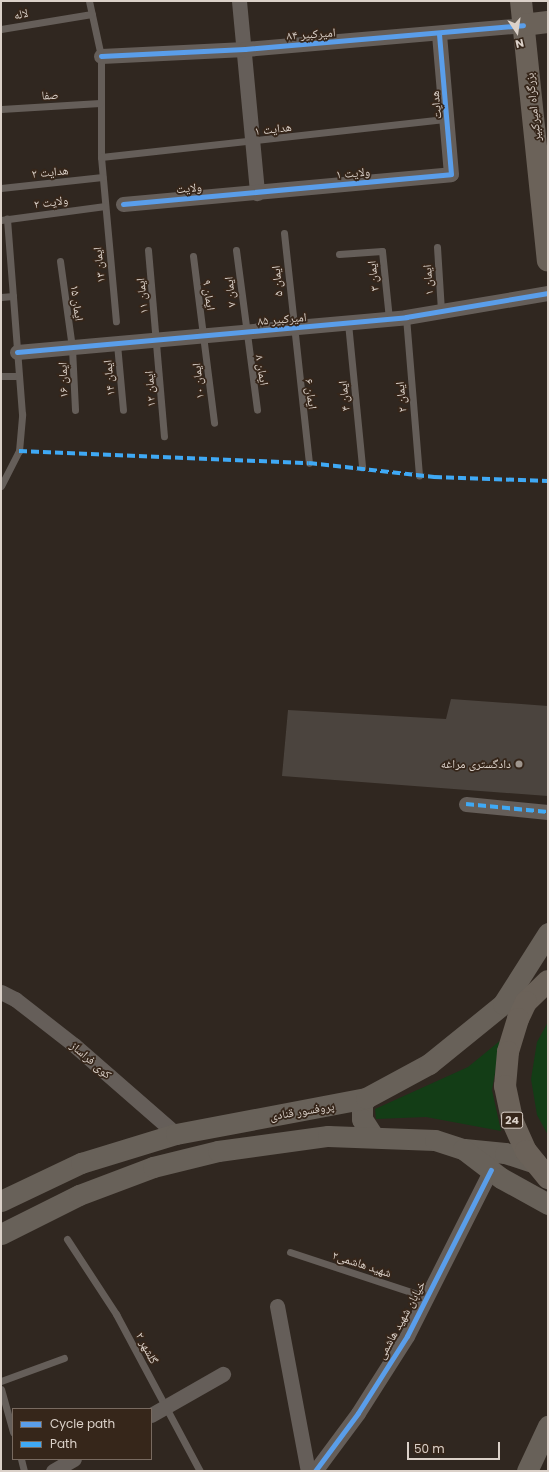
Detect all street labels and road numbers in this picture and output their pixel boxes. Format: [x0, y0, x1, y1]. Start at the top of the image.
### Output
street label: لاله [13, 6, 29, 22]
street label: امیرکبیر ۸۴ [286, 25, 336, 43]
street label: بزرگراه امیرکبیر [522, 72, 544, 142]
street label: صفا [41, 87, 59, 103]
street label: هدایت [427, 90, 445, 120]
street label: هدایت ۱ [254, 120, 292, 138]
street label: هدایت ۲ [31, 163, 69, 181]
street label: ولایت ۱ [335, 164, 371, 182]
street label: ولایت [176, 180, 202, 196]
street label: ولایت ۲ [33, 192, 69, 212]
street label: ایمان ۱۳ [90, 246, 108, 284]
street label: ایمان ۳ [364, 260, 382, 292]
street label: ایمان ۱ [420, 264, 436, 296]
street label: ایمان ۵ [268, 265, 286, 297]
street label: ایمان ۷ [221, 276, 239, 308]
street label: ایمان ۱۱ [133, 277, 151, 315]
street label: ایمان ۹ [200, 279, 218, 311]
street label: ایمان ۱۵ [67, 284, 87, 322]
street label: امیرکبیر ۸۵ [257, 310, 307, 328]
street label: ایمان ۸ [252, 354, 272, 386]
street label: ایمان ۱۴ [100, 359, 118, 397]
street label: ایمان ۱۶ [55, 362, 71, 398]
street label: ایمان ۱۰ [189, 362, 207, 400]
street label: ایمان ۱۲ [142, 371, 158, 407]
street label: ایمان ۶ [302, 378, 320, 410]
street label: ایمان ۴ [335, 380, 353, 412]
street label: ایمان ۲ [392, 381, 410, 413]
street label: کوی فراساز [68, 1038, 114, 1082]
street label: پروفسور قنادی [269, 1099, 335, 1123]
road number: 24 [501, 1111, 523, 1129]
street label: شهید هاشمی۲ [331, 1248, 393, 1280]
street label: خیابان شهید هاشمی [374, 1278, 428, 1362]
street label: گلشهر ۲ [133, 1330, 161, 1366]

